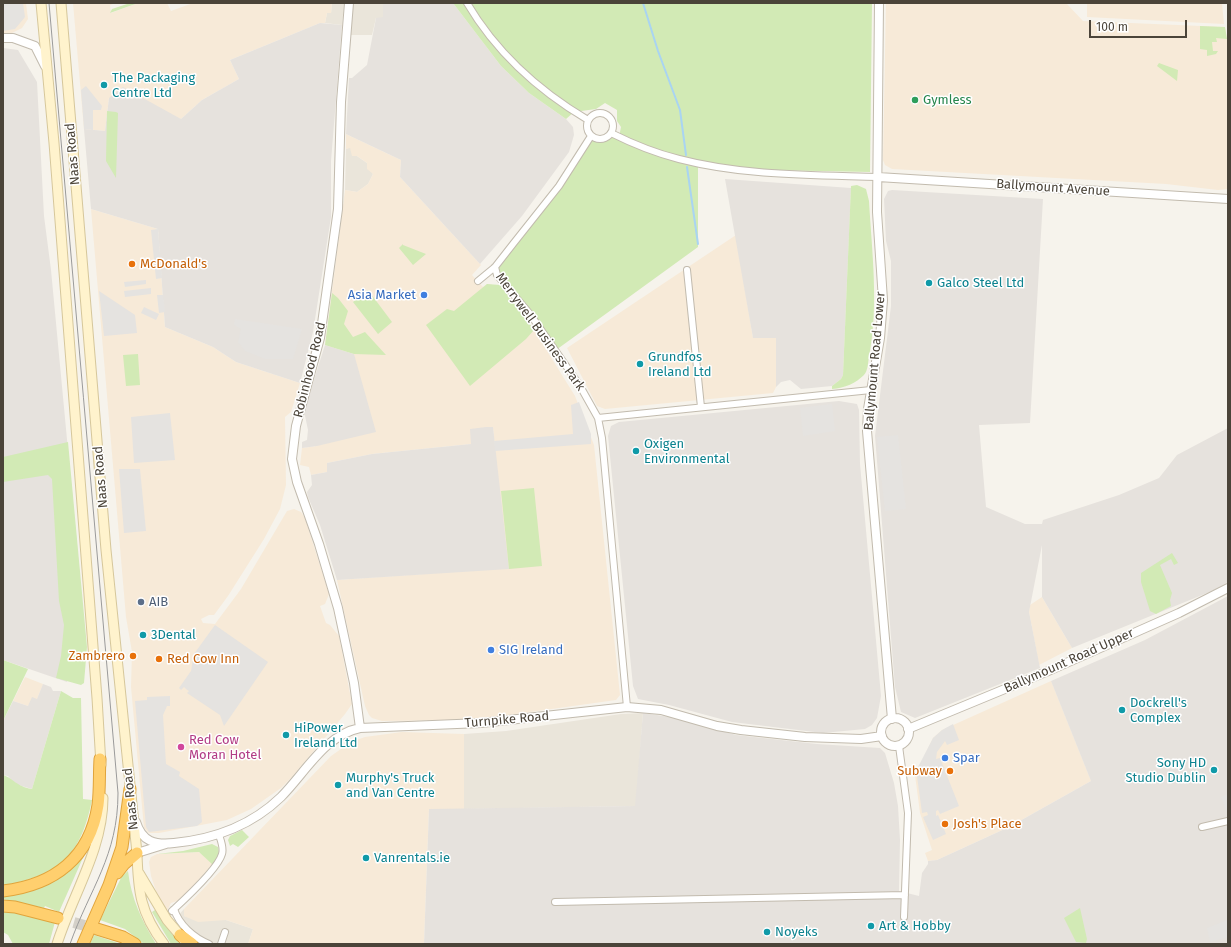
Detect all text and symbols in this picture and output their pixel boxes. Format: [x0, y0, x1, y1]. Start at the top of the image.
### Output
scale bar [1091, 12, 1189, 38]
text: 100 m [1096, 20, 1128, 34]
place label: The Packaging Centre Ltd [112, 70, 195, 101]
marker: The Packaging Centre Ltd [99, 80, 109, 90]
place label: Gymless [923, 92, 972, 108]
marker: Gymless [910, 95, 920, 105]
street label: Naas Road [63, 122, 83, 186]
street label: Ballymount Avenue [996, 176, 1110, 200]
place label: McDonald's [140, 256, 207, 272]
marker: McDonald's [127, 259, 137, 269]
street label: Merrywell Business Park [492, 270, 588, 394]
place label: Galco Steel Ltd [937, 275, 1024, 291]
marker: Galco Steel Ltd [924, 278, 934, 288]
place label: Asia Market [348, 287, 416, 303]
marker: Asia Market [419, 290, 429, 300]
street label: Ballymount Road Lower [861, 291, 889, 431]
street label: Robinhood Road [291, 320, 329, 420]
place label: Grundfos Ireland Ltd [648, 349, 712, 380]
marker: Grundfos Ireland Ltd [635, 359, 645, 369]
place label: Oxigen Environmental [644, 436, 729, 467]
street label: Naas Road [91, 445, 111, 509]
marker: Oxigen Environmental [631, 446, 641, 456]
place label: AIB [149, 594, 168, 610]
marker: AIB [136, 597, 146, 607]
street label: Ballymount Road Upper [1002, 625, 1136, 697]
place label: 3Dental [151, 627, 196, 643]
marker: 3Dental [138, 630, 148, 640]
place label: SIG Ireland [499, 642, 563, 658]
marker: SIG Ireland [486, 645, 496, 655]
place label: Zambrero [69, 648, 125, 664]
marker: Zambrero [128, 651, 138, 661]
place label: Red Cow Inn [167, 651, 239, 667]
marker: Red Cow Inn [154, 654, 164, 664]
place label: Dockrell's Complex [1130, 695, 1187, 726]
marker: Dockrell's Complex [1117, 705, 1127, 715]
street label: Turnpike Road [464, 709, 550, 731]
place label: HiPower Ireland Ltd [294, 720, 358, 751]
marker: HiPower Ireland Ltd [281, 730, 291, 740]
place label: Red Cow Moran Hotel [189, 732, 261, 763]
marker: Red Cow Moran Hotel [176, 742, 186, 752]
place label: Spar [953, 750, 980, 766]
marker: Spar [940, 753, 950, 763]
place label: Sony HD Studio Dublin [1125, 755, 1206, 786]
place label: Subway [897, 763, 942, 779]
marker: Sony HD Studio Dublin [1209, 765, 1219, 775]
marker: Subway [945, 766, 955, 776]
street label: Naas Road [120, 767, 142, 831]
place label: Murphy's Truck and Van Centre [346, 770, 435, 801]
marker: Murphy's Truck and Van Centre [333, 780, 343, 790]
place label: Josh's Place [953, 816, 1022, 832]
marker: Josh's Place [940, 819, 950, 829]
place label: Vanrentals.ie [374, 850, 450, 866]
marker: Vanrentals.ie [361, 853, 371, 863]
place label: Art & Hobby [879, 918, 951, 934]
marker: Art & Hobby [866, 921, 876, 931]
place label: Noyeks [775, 924, 818, 940]
marker: Noyeks [762, 927, 772, 937]

